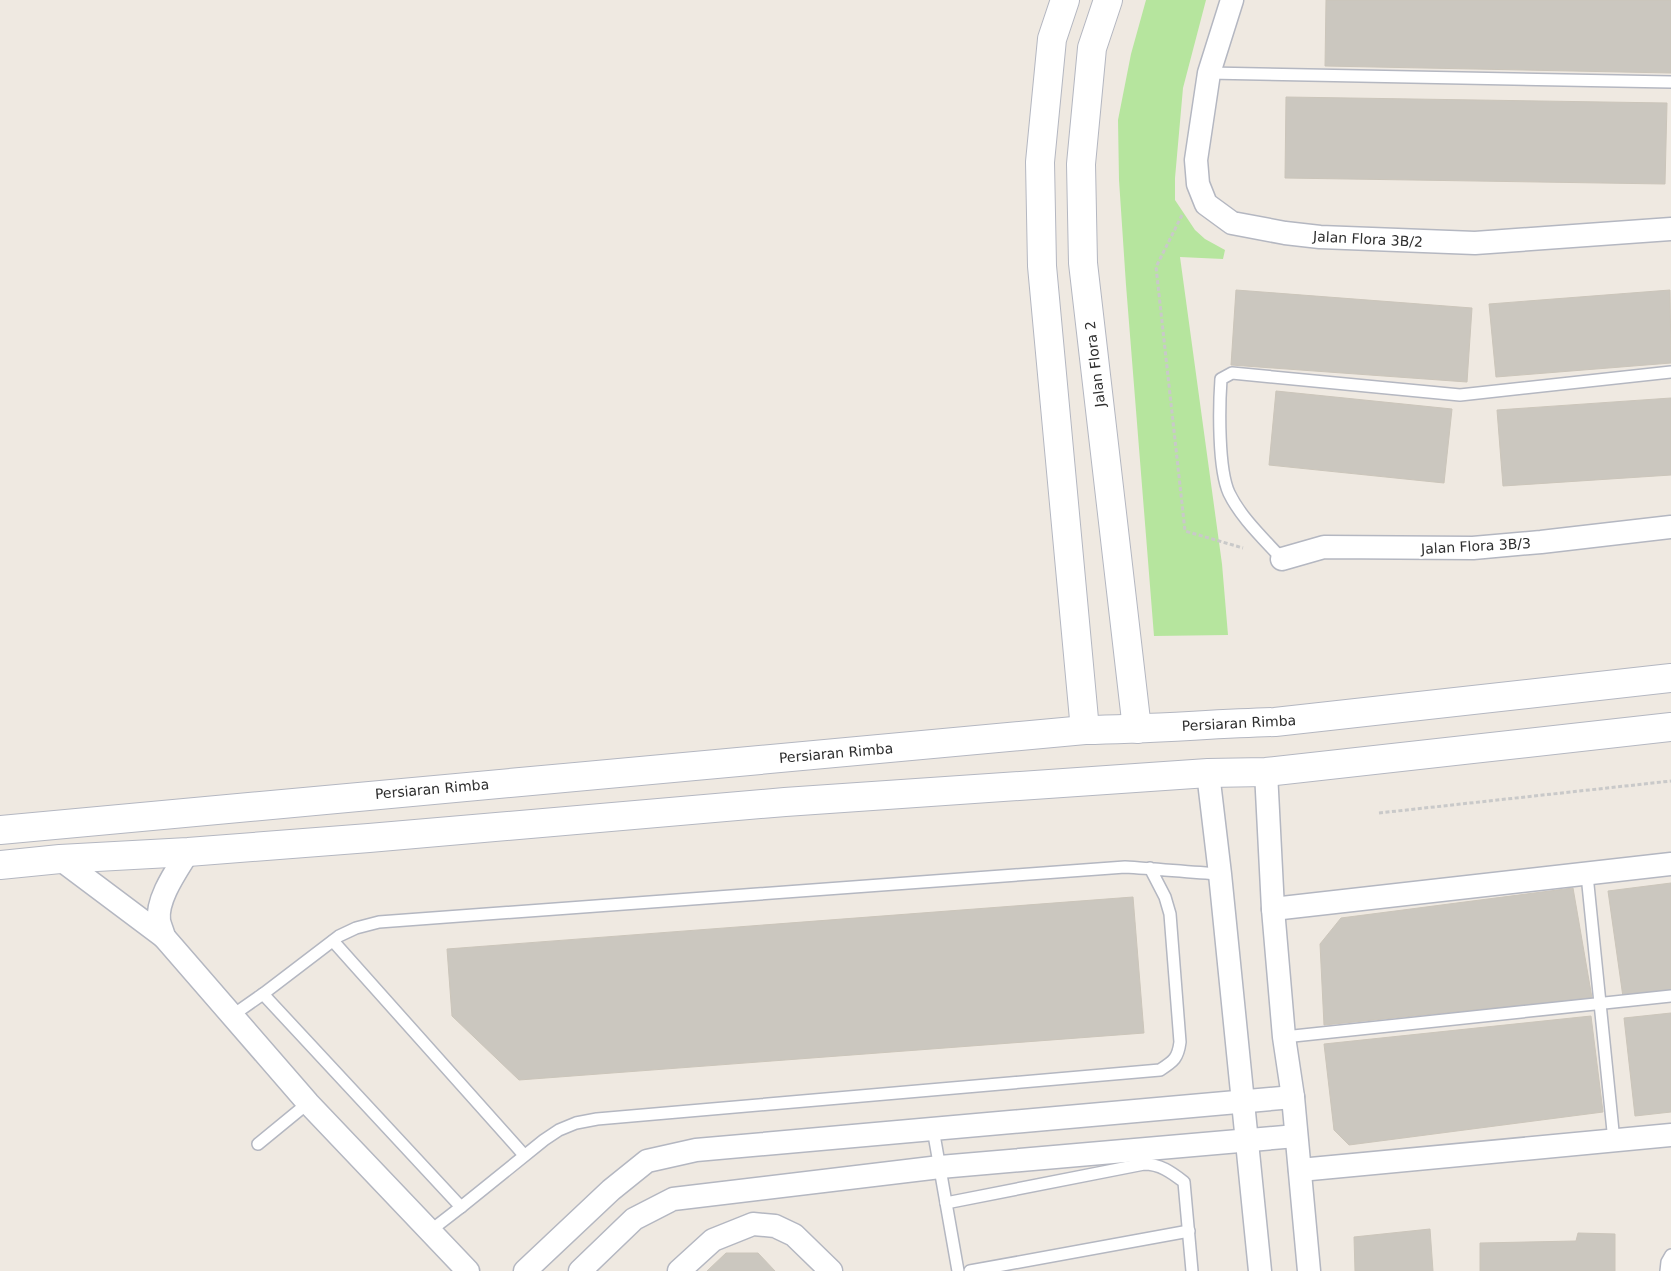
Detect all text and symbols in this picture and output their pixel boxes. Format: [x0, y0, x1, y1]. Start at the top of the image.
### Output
street label: Jalan Flora 3B/2 [1312, 228, 1423, 250]
street label: Jalan Flora 2 [1082, 320, 1108, 409]
street label: Jalan Flora 3B/3 [1420, 535, 1531, 557]
street label: Persiaran Rimba [1181, 712, 1297, 734]
street label: Persiaran Rimba [778, 740, 894, 766]
street label: Persiaran Rimba [374, 776, 490, 802]

